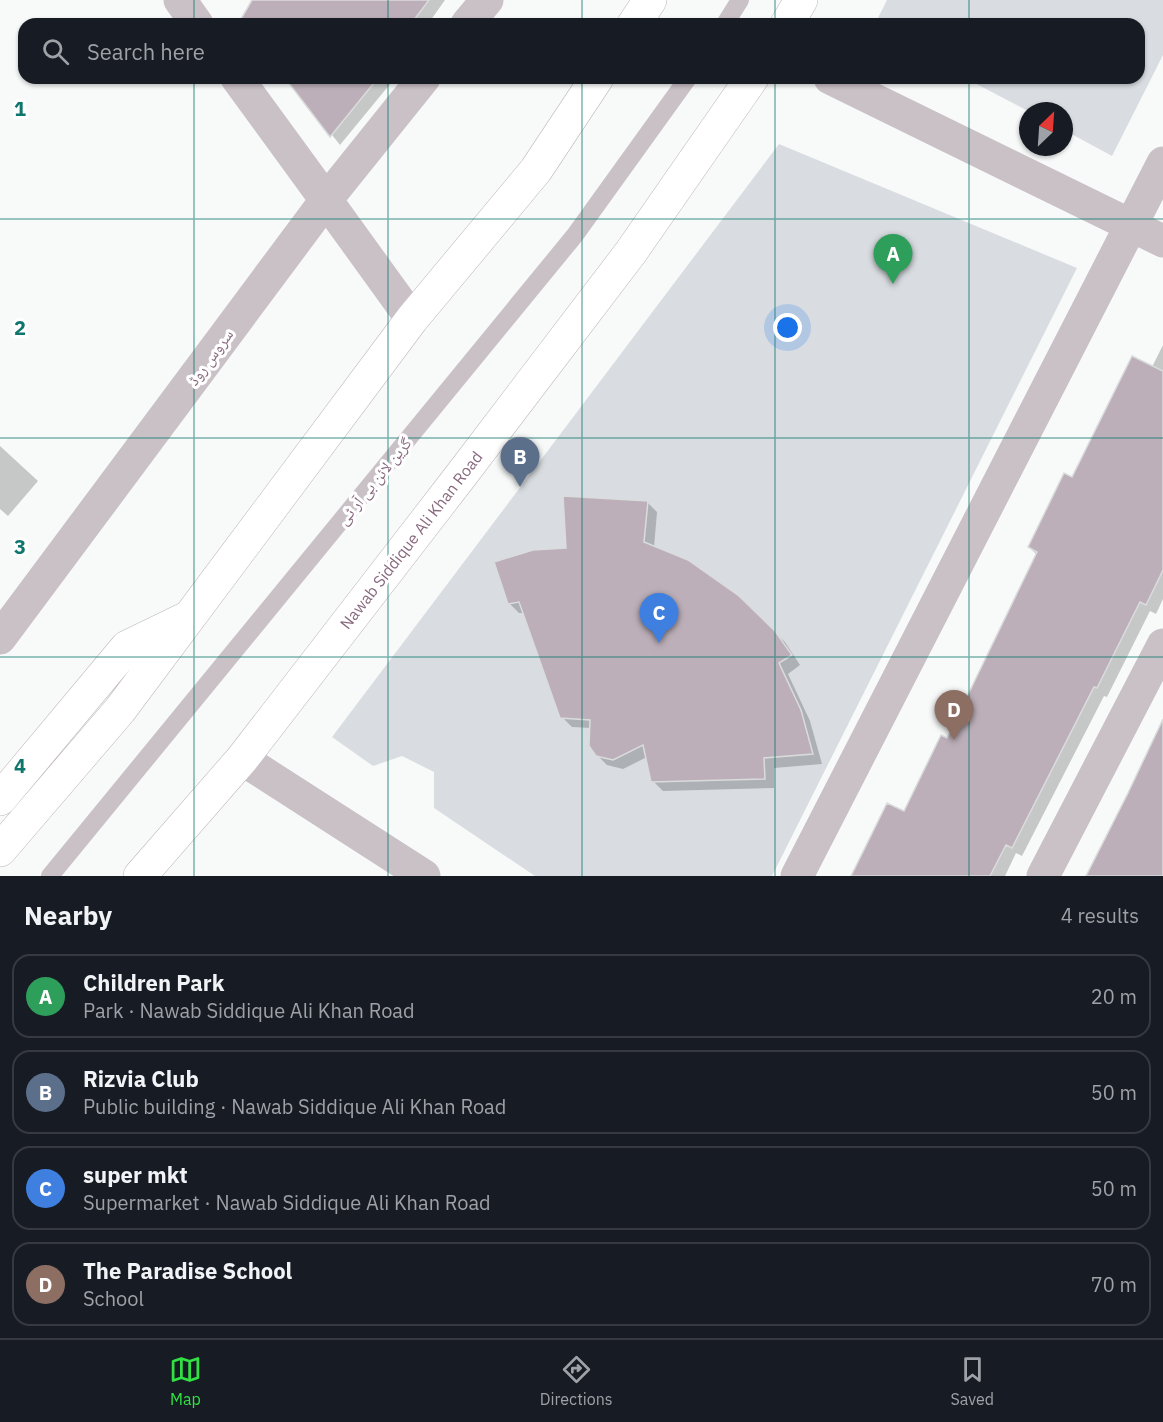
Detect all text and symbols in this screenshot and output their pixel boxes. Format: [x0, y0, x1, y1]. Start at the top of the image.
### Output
search box [18, 18, 1145, 84]
icon: search [39, 35, 72, 68]
text: Search here [87, 37, 205, 66]
text: 1 [14, 95, 26, 122]
north arrow [1019, 102, 1073, 156]
pin: A [874, 234, 912, 284]
your location [773, 313, 802, 342]
text: 2 [14, 314, 26, 341]
street label: سروس روڈ [183, 325, 238, 390]
street label: گرین لائن بی آر ٹی [333, 433, 416, 529]
pin: B [500, 438, 540, 487]
street label: Nawab Siddique Ali Khan Road [335, 447, 487, 633]
text: 3 [14, 533, 26, 560]
pin: C [640, 594, 678, 643]
pin: D [934, 690, 974, 740]
text: 4 [14, 752, 26, 779]
text: Nearby [24, 898, 112, 932]
text: 4 results [1061, 902, 1139, 929]
text: Children Park [83, 968, 224, 997]
text: A [39, 983, 52, 1010]
text: 20 m [1091, 983, 1137, 1010]
text: Park · Nawab Siddique Ali Khan Road [83, 997, 415, 1024]
text: Rizvia Club [83, 1064, 199, 1093]
text: B [39, 1079, 52, 1106]
text: 50 m [1091, 1079, 1137, 1106]
text: Public building · Nawab Siddique Ali Khan Road [83, 1093, 506, 1120]
text: super mkt [83, 1160, 188, 1189]
text: C [39, 1175, 52, 1202]
text: 50 m [1091, 1175, 1137, 1202]
text: Supermarket · Nawab Siddique Ali Khan Road [83, 1189, 491, 1216]
text: The Paradise School [83, 1256, 292, 1285]
text: D [39, 1271, 52, 1298]
text: 70 m [1091, 1271, 1137, 1298]
text: School [83, 1285, 144, 1312]
tab: Map [169, 1353, 202, 1409]
tab: Directions [540, 1353, 613, 1409]
tab: Saved [951, 1353, 994, 1409]

